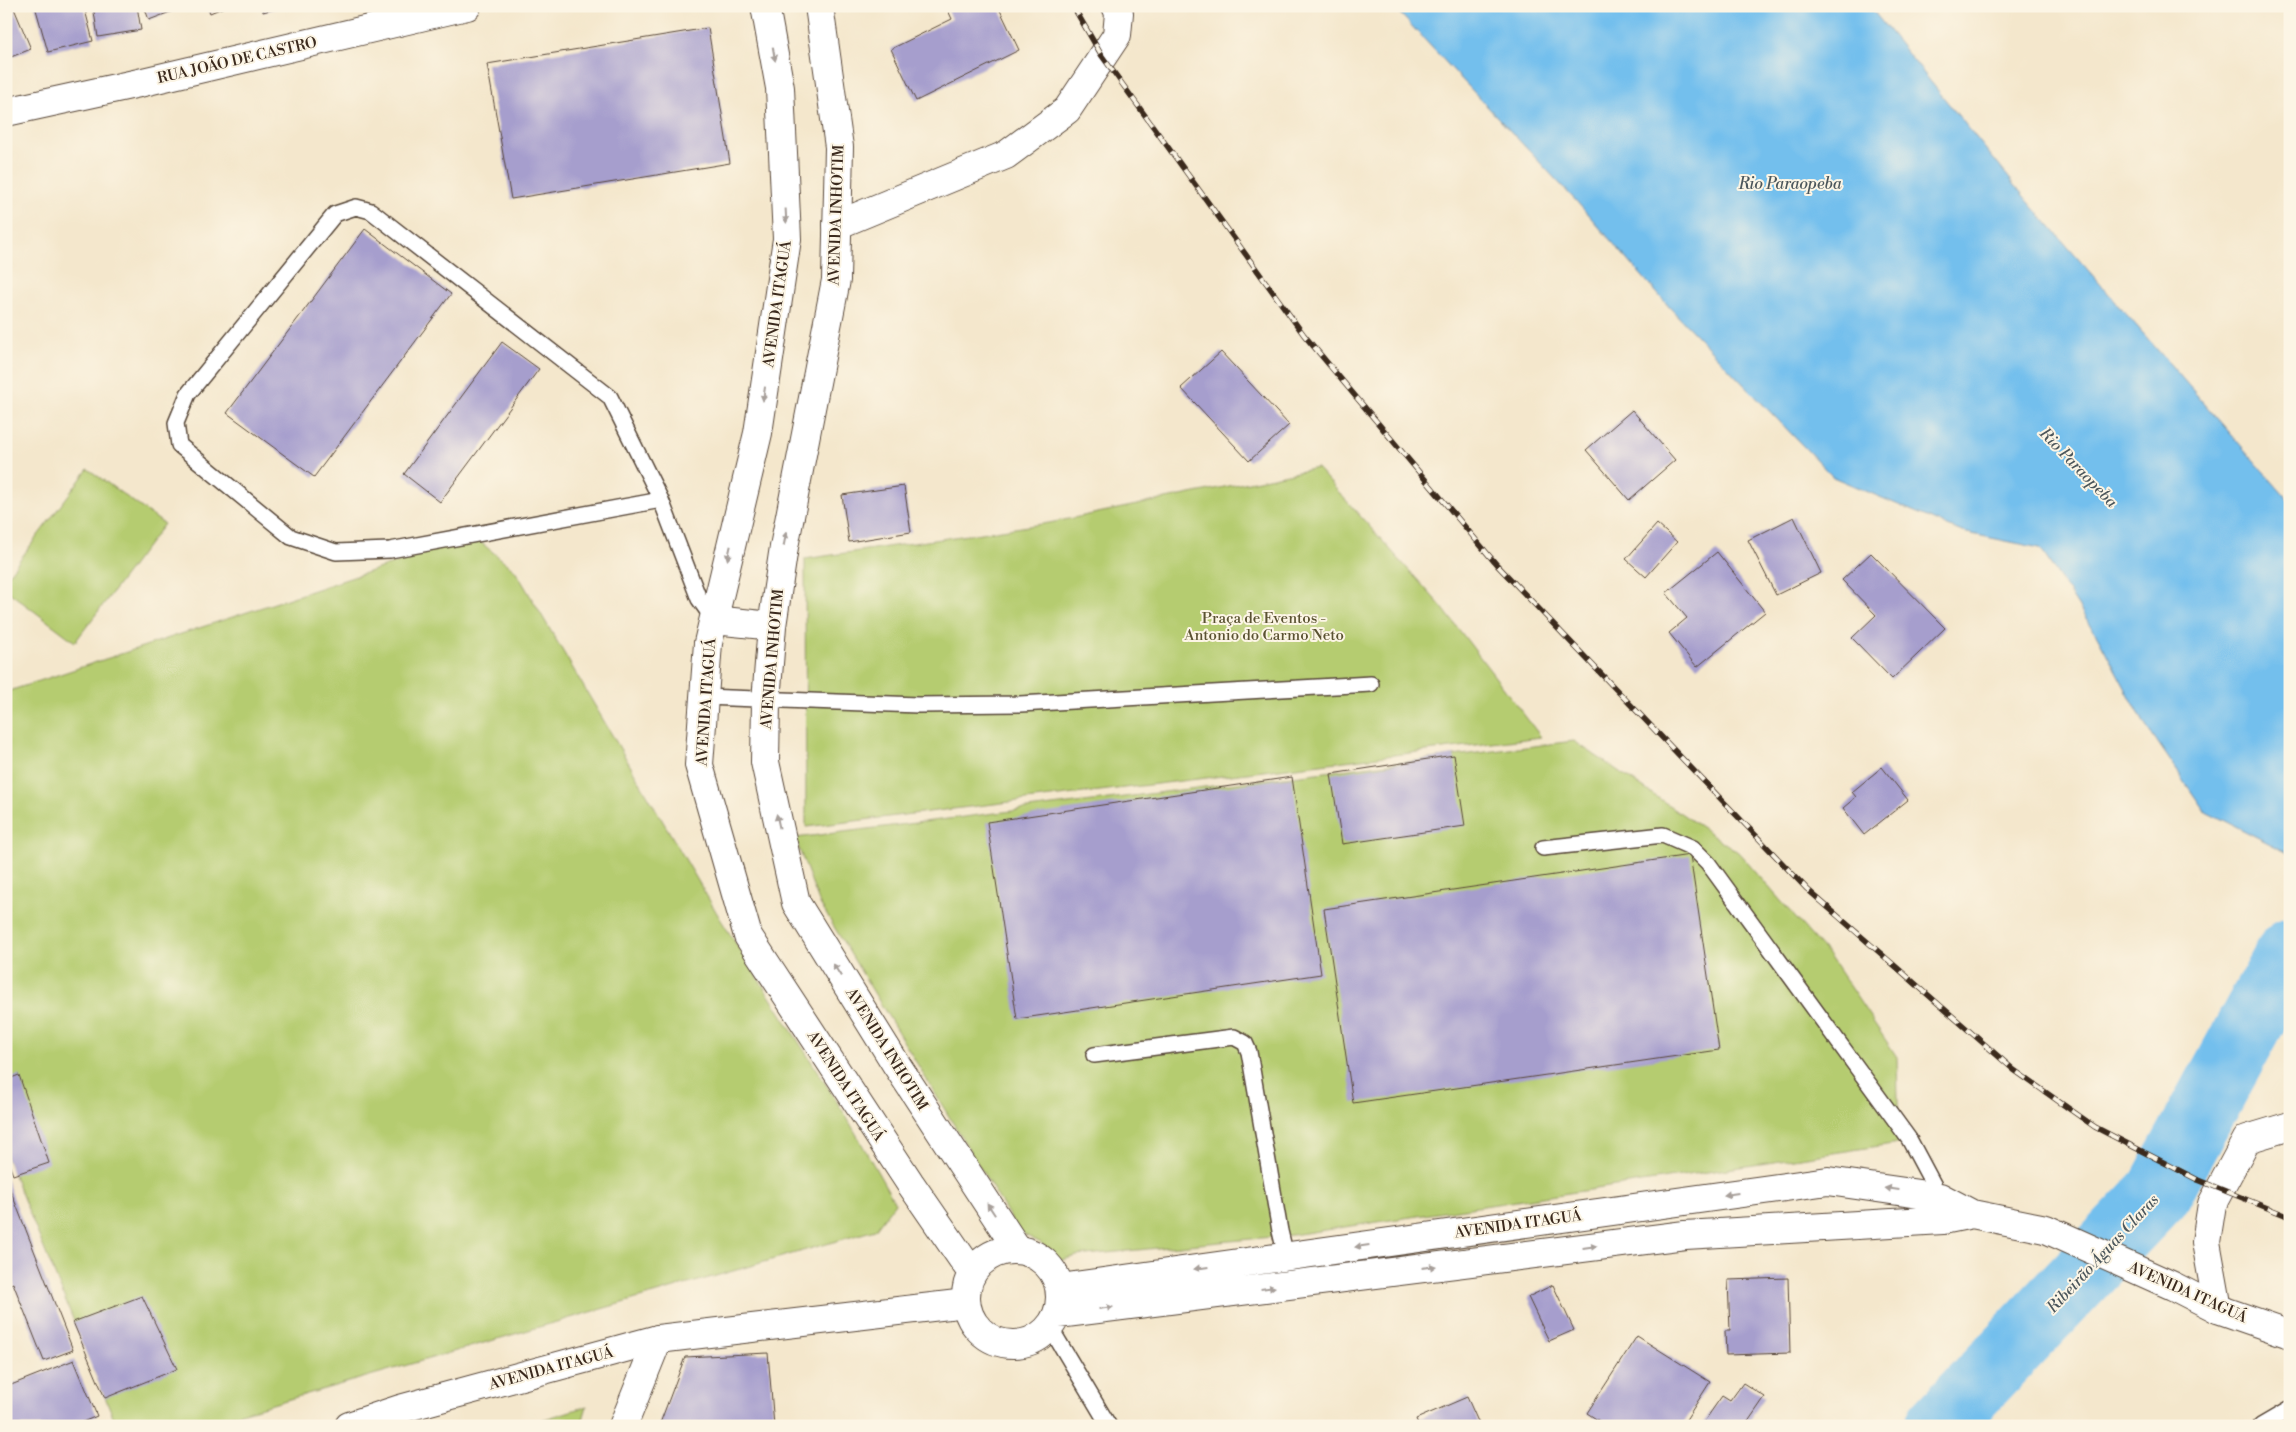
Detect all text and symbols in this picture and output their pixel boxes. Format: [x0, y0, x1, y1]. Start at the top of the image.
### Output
street label: RUA JOÃO DE CASTRO [155, 32, 319, 88]
one-way arrow [770, 47, 778, 63]
street label: AVENIDA INHOTIM [825, 144, 848, 287]
water label: Rio Paraopeba [1737, 174, 1842, 194]
one-way arrow [782, 208, 790, 224]
street label: AVENIDA ITAGUÁ [758, 239, 796, 370]
one-way arrow [759, 387, 767, 403]
water label: Rio Paraopeba [2035, 423, 2121, 512]
one-way arrow [781, 531, 789, 546]
one-way arrow [725, 546, 733, 561]
street label: AVENIDA INHOTIM [757, 587, 788, 731]
park label: Praça de Eventos - Antonio do Carmo Neto [1183, 609, 1344, 645]
street label: AVENIDA ITAGUÁ [691, 637, 720, 768]
one-way arrow [774, 813, 782, 828]
one-way arrow [832, 963, 842, 976]
street label: AVENIDA INHOTIM [841, 984, 932, 1115]
street label: AVENIDA ITAGUÁ [802, 1026, 890, 1146]
one-way arrow [1883, 1185, 1899, 1193]
water label: Ribeirão Águas Claras [2040, 1189, 2163, 1318]
one-way arrow [1722, 1191, 1738, 1199]
one-way arrow [986, 1203, 996, 1216]
street label: AVENIDA ITAGUÁ [1452, 1205, 1583, 1243]
one-way arrow [1353, 1242, 1369, 1250]
one-way arrow [1582, 1243, 1598, 1251]
street label: AVENIDA ITAGUÁ [2125, 1256, 2251, 1327]
one-way arrow [1421, 1263, 1437, 1271]
one-way arrow [1193, 1264, 1209, 1272]
one-way arrow [1260, 1283, 1276, 1291]
one-way arrow [1099, 1304, 1115, 1312]
street label: AVENIDA ITAGUÁ [486, 1342, 616, 1394]

